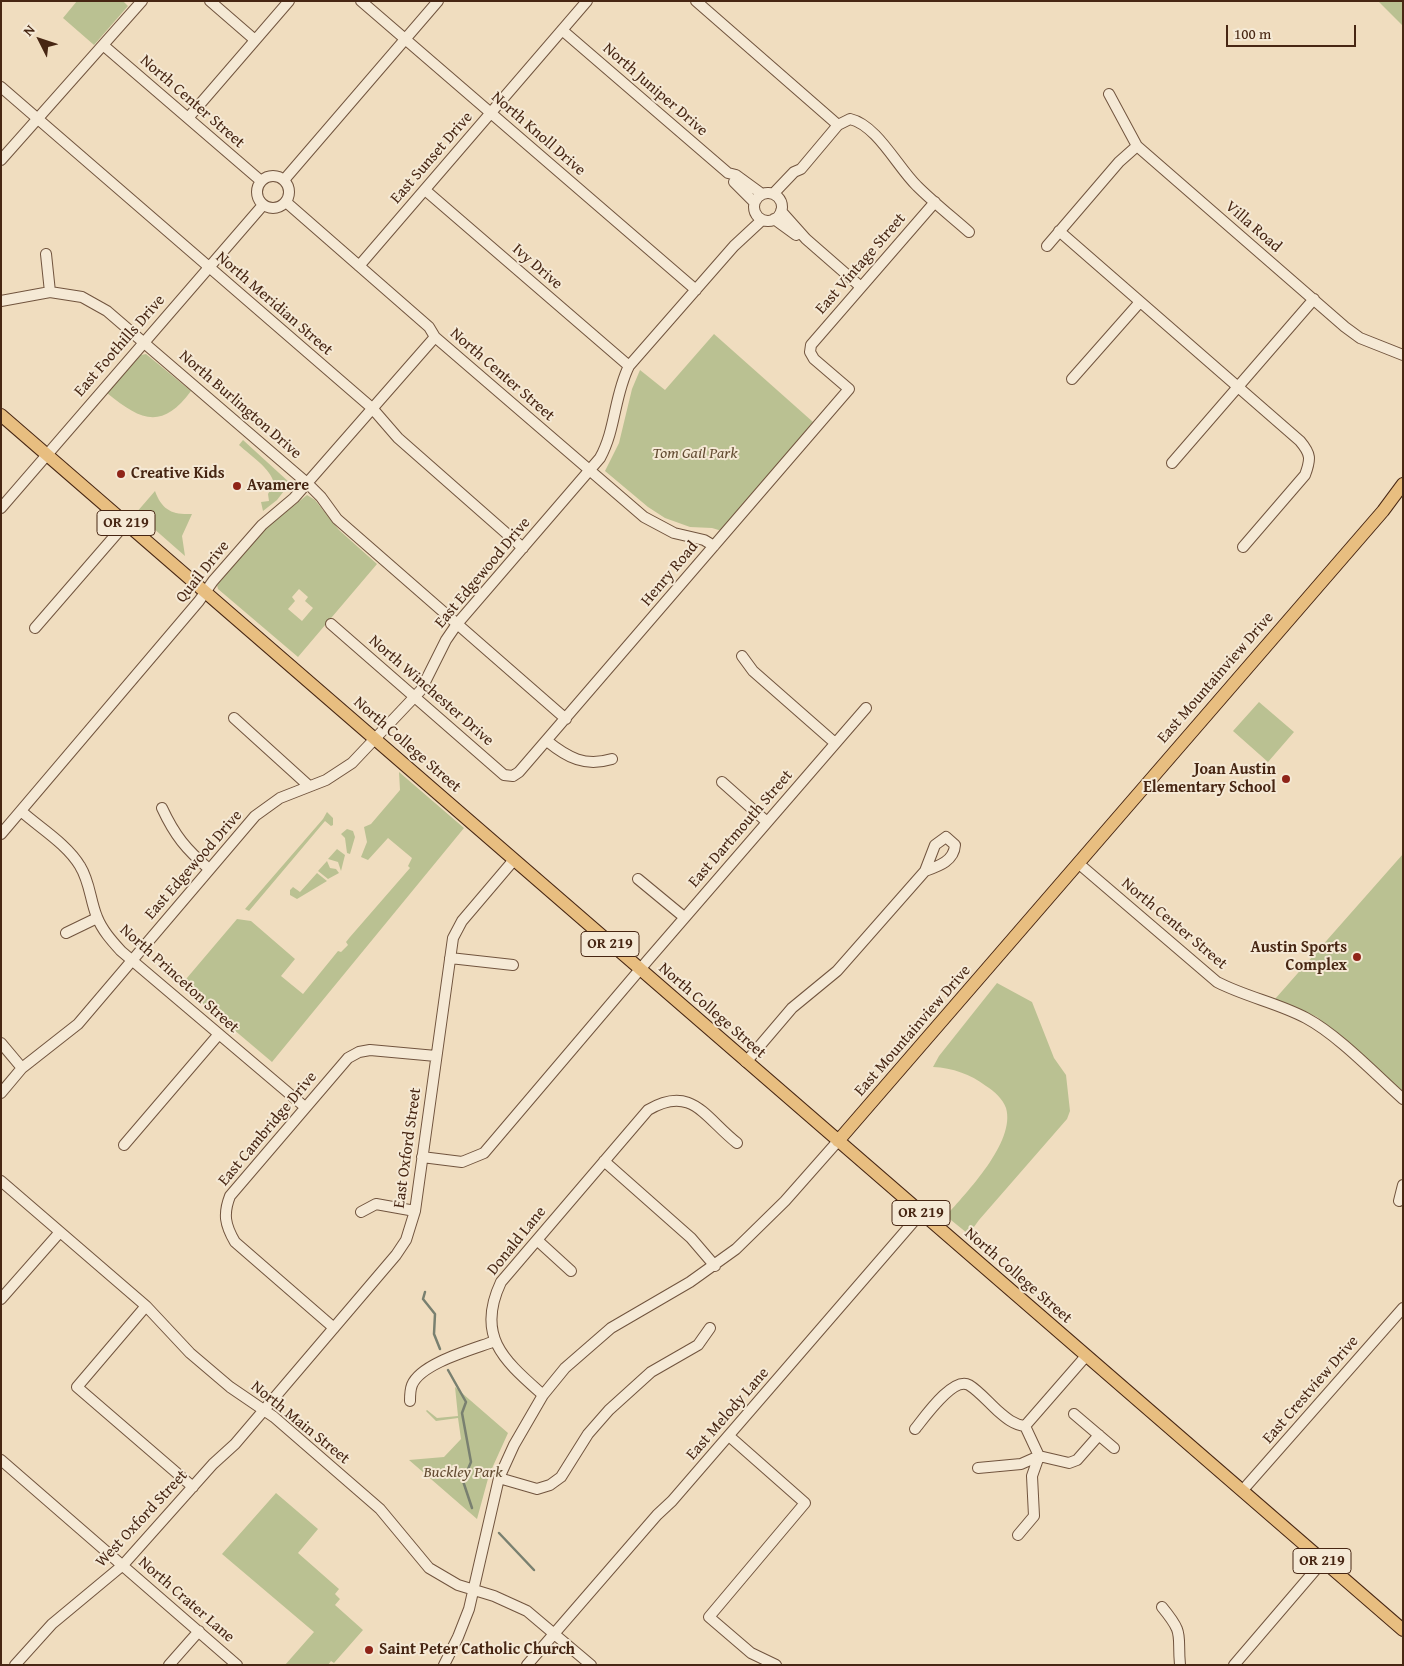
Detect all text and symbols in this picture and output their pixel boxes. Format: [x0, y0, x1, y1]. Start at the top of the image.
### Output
north arrow [15, 15, 65, 65]
scale bar [1229, 15, 1359, 47]
text: N [18, 20, 39, 40]
text: 100 m [1234, 23, 1271, 44]
street label: North Juniper Drive [599, 39, 711, 141]
street label: North Center Street [136, 51, 248, 153]
street label: North Knoll Drive [487, 88, 589, 180]
street label: East Sunset Drive [387, 108, 477, 208]
street label: Villa Road [1221, 197, 1285, 257]
street label: East Vintage Street [812, 209, 910, 319]
street label: Ivy Drive [508, 240, 566, 294]
street label: North Meridian Street [212, 248, 336, 360]
street label: East Foothills Drive [71, 291, 169, 401]
street label: North Center Street [446, 324, 558, 426]
street label: North Burlington Drive [175, 347, 305, 463]
park label: Tom Gail Park [652, 444, 738, 464]
place label: Creative Kids [131, 464, 225, 484]
marker: Creative Kids [115, 468, 127, 480]
place label: Avamere [247, 476, 309, 496]
marker: Avamere [231, 480, 243, 492]
road number: OR 219 [97, 510, 155, 536]
street label: East Edgewood Drive [431, 514, 535, 632]
street label: Quail Drive [172, 537, 234, 607]
street label: Henry Road [637, 538, 703, 610]
street label: East Mountainview Drive [1154, 608, 1278, 748]
street label: North Winchester Drive [365, 631, 497, 751]
street label: North College Street [349, 693, 465, 797]
place label: Joan Austin Elementary School [1143, 760, 1276, 798]
street label: East Dartmouth Street [685, 766, 797, 892]
marker: Joan Austin Elementary School [1280, 773, 1292, 785]
street label: East Edgewood Drive [141, 806, 247, 924]
street label: North Center Street [1117, 874, 1231, 974]
street label: North Princeton Street [116, 921, 242, 1037]
road number: OR 219 [581, 932, 639, 956]
place label: Austin Sports Complex [1250, 938, 1347, 976]
marker: Austin Sports Complex [1351, 951, 1363, 963]
street label: North College Street [654, 959, 770, 1063]
street label: East Mountainview Drive [851, 961, 975, 1101]
street label: East Cambridge Drive [215, 1068, 321, 1190]
street label: East Oxford Street [390, 1087, 426, 1209]
road number: OR 219 [892, 1200, 950, 1226]
street label: Donald Lane [483, 1203, 551, 1279]
street label: North College Street [960, 1224, 1076, 1328]
street label: East Crestview Drive [1259, 1332, 1363, 1448]
street label: East Melody Lane [683, 1364, 773, 1464]
street label: North Main Street [247, 1377, 353, 1469]
park label: Buckley Park [423, 1463, 503, 1483]
street label: West Oxford Street [92, 1466, 192, 1572]
road number: OR 219 [1293, 1548, 1351, 1574]
street label: North Crater Lane [134, 1553, 238, 1647]
place label: Saint Peter Catholic Church [379, 1640, 575, 1660]
marker: Saint Peter Catholic Church [363, 1644, 375, 1656]

